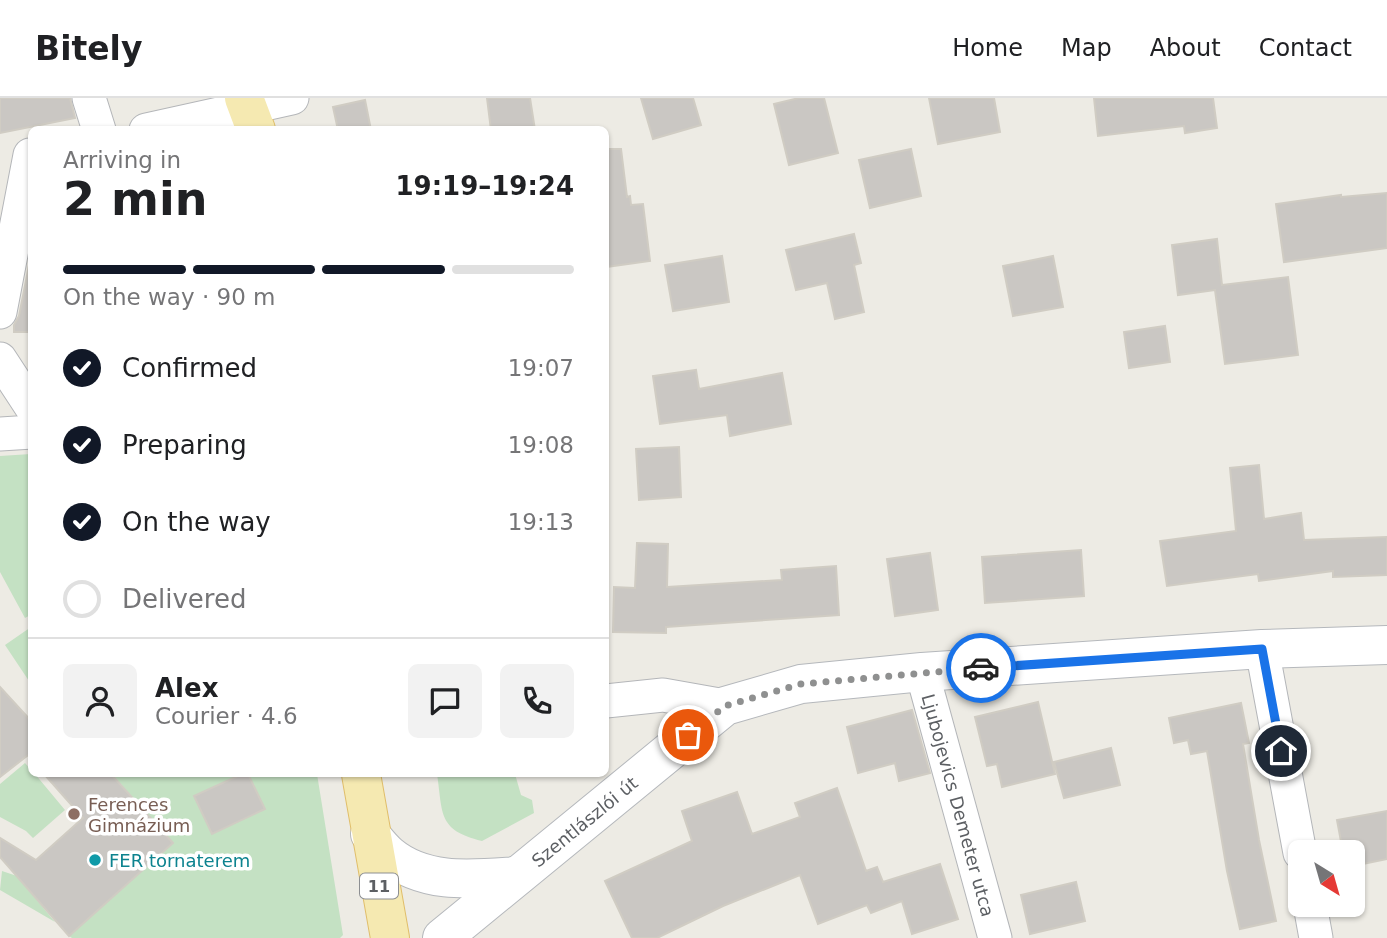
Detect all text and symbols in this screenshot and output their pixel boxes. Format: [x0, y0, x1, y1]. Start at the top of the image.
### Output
text: Bitely [35, 29, 142, 68]
text: Home [952, 34, 1023, 62]
text: Map [1061, 34, 1112, 62]
text: About [1150, 34, 1221, 62]
text: Contact [1259, 34, 1352, 62]
text: Arriving in [63, 147, 181, 173]
text: 19:19–19:24 [395, 171, 574, 201]
text: 2 min [63, 172, 207, 226]
text: On the way · 90 m [63, 284, 275, 310]
icon: check [63, 349, 101, 387]
text: Confirmed [122, 353, 257, 383]
text: 19:07 [508, 355, 574, 381]
icon: check [63, 426, 101, 464]
text: Preparing [122, 430, 247, 460]
text: 19:08 [508, 432, 574, 458]
icon: check [63, 503, 101, 541]
text: On the way [122, 507, 271, 537]
text: 19:13 [508, 509, 574, 535]
text: Delivered [122, 584, 246, 614]
courier [946, 633, 1016, 703]
icon: car [962, 649, 1000, 687]
button: person [63, 664, 137, 738]
button: chat [408, 664, 482, 738]
button: phone [500, 664, 574, 738]
text: Alex [155, 673, 218, 703]
street label: Ljubojevics Demeter utca [918, 691, 999, 919]
text: Courier · 4.6 [155, 703, 298, 729]
pin [658, 705, 718, 765]
icon: bag [669, 716, 707, 754]
pin [1251, 721, 1311, 781]
icon: home [1262, 732, 1300, 770]
street label: Szentlászlói út [527, 772, 641, 871]
place label: Ferences Gimnázium [88, 794, 190, 836]
marker: Ferences Gimnázium [66, 806, 82, 822]
north arrow [1288, 840, 1365, 917]
map controls [1288, 840, 1365, 917]
place label: FER tornaterem [109, 850, 250, 871]
marker: FER tornaterem [87, 852, 103, 868]
road number: 11 [360, 874, 398, 898]

